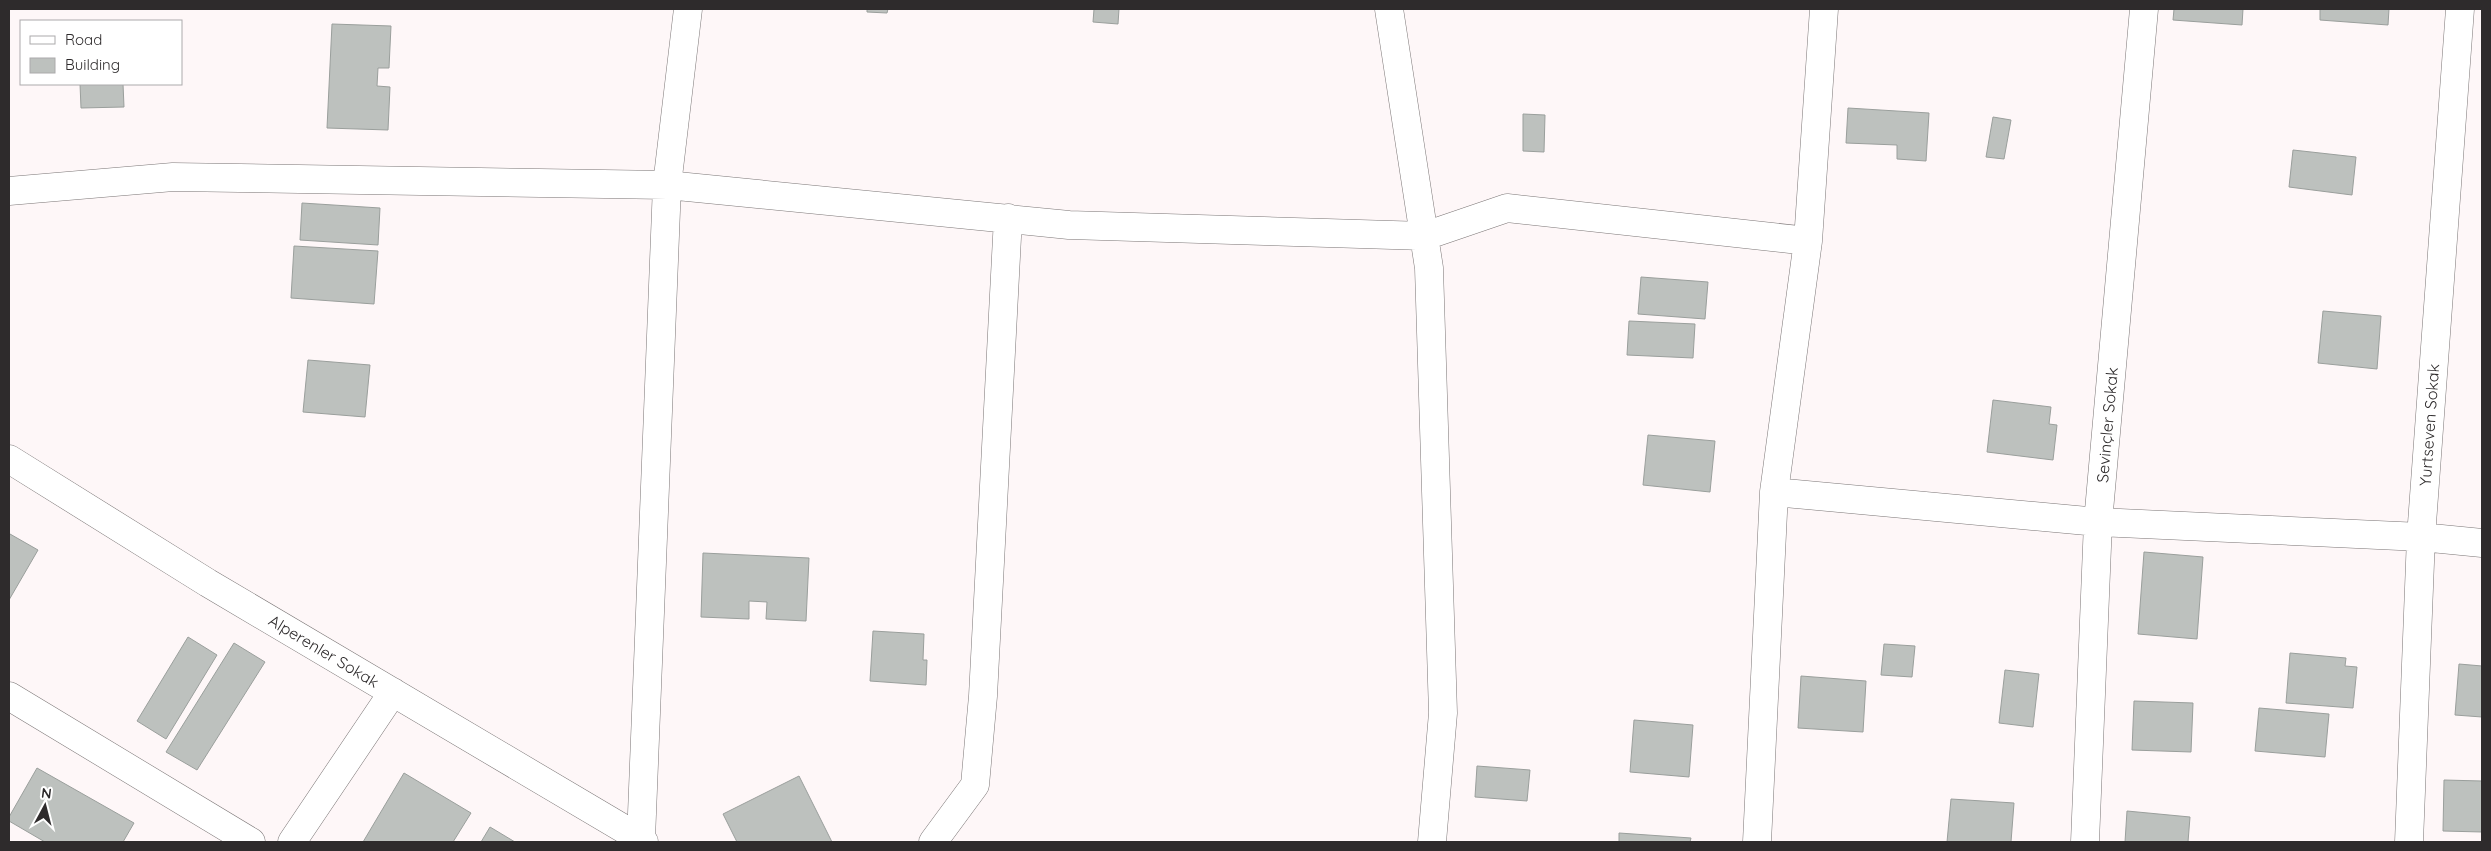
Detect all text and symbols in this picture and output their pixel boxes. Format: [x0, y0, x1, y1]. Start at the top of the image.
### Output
legend [20, 20, 182, 85]
text: Road [65, 30, 102, 49]
text: Building [65, 55, 120, 74]
street label: Yurtseven Sokak [2415, 363, 2443, 487]
street label: Sevinçler Sokak [2092, 366, 2122, 484]
street label: Alperenler Sokak [265, 610, 383, 692]
north arrow [20, 781, 70, 831]
text: N [40, 784, 53, 803]

